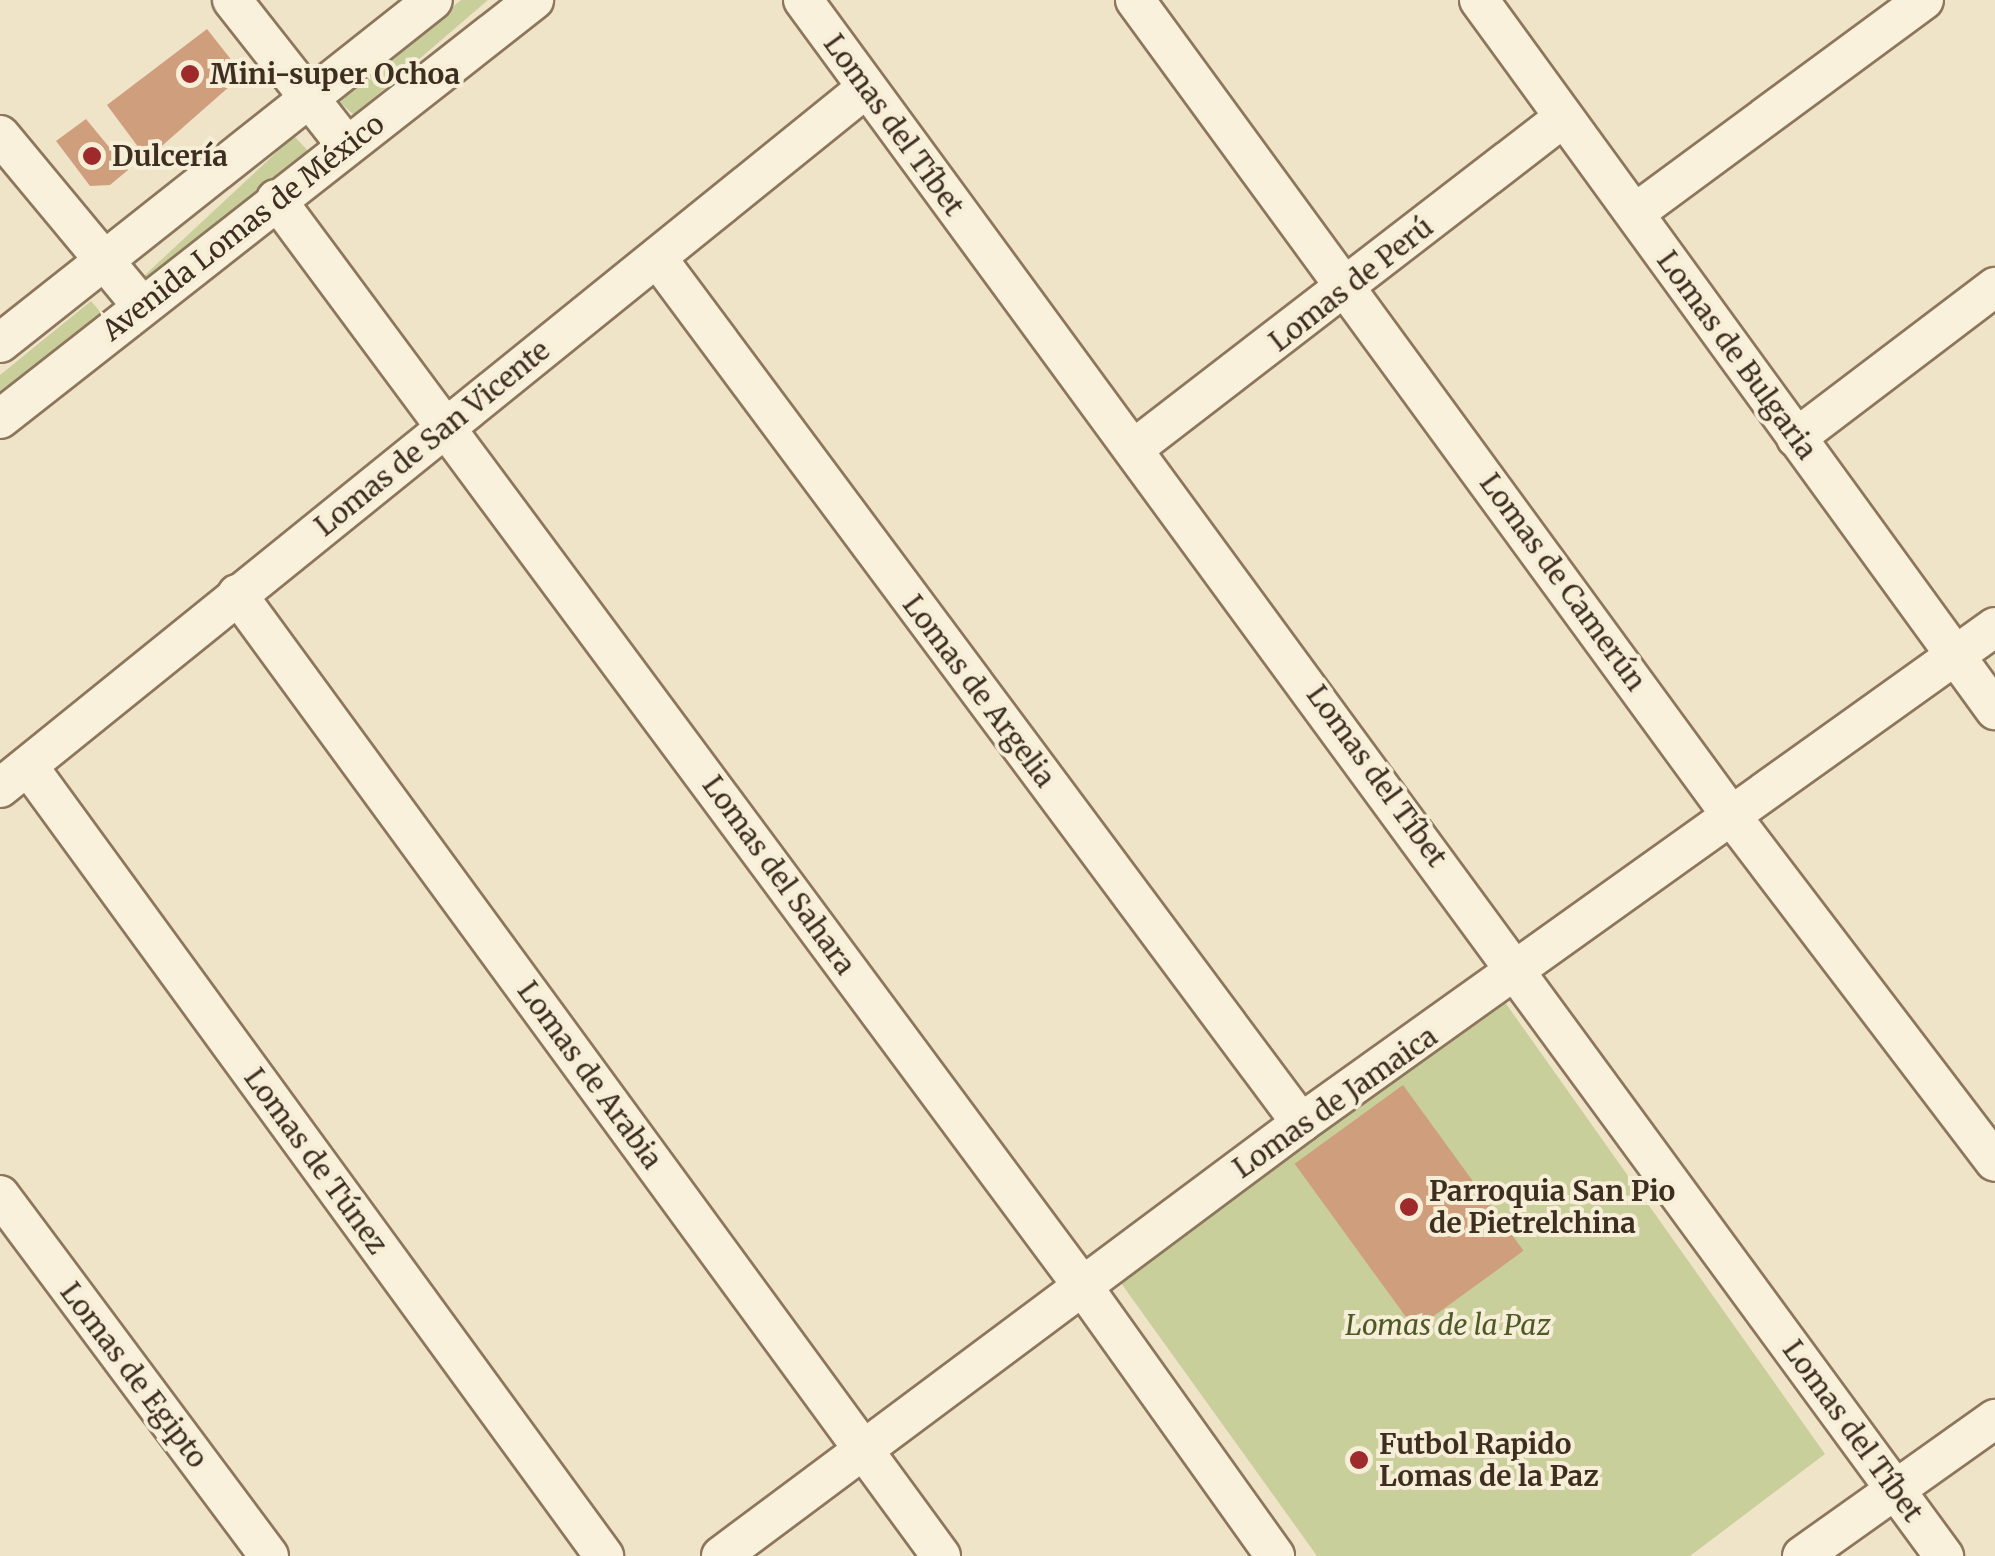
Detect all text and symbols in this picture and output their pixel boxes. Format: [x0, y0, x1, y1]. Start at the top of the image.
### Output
street label: Lomas del Tíbet [817, 28, 971, 222]
place label: Mini-super Ochoa [210, 57, 460, 91]
marker: Mini-super Ochoa [179, 63, 201, 85]
street label: Avenida Lomas de México [95, 107, 391, 347]
place label: Dulcería [112, 139, 228, 173]
marker: Dulcería [81, 145, 103, 167]
street label: Lomas de Perú [1263, 210, 1439, 358]
street label: Lomas de Bulgaria [1650, 244, 1824, 466]
street label: Lomas de San Vicente [308, 333, 556, 543]
street label: Lomas de Camerún [1473, 467, 1653, 697]
street label: Lomas de Argelia [896, 588, 1062, 794]
street label: Lomas del Tíbet [1300, 679, 1454, 873]
street label: Lomas del Sahara [696, 769, 862, 981]
street label: Lomas de Arabia [511, 975, 669, 1175]
street label: Lomas de Jamaica [1227, 1019, 1443, 1185]
street label: Lomas de Túnez [237, 1062, 395, 1260]
place label: Parroquia San Pio de Pietrelchina [1429, 1174, 1675, 1240]
marker: Parroquia San Pio de Pietrelchina [1398, 1196, 1420, 1218]
street label: Lomas de Egipto [53, 1276, 215, 1474]
park label: Lomas de la Paz [1345, 1308, 1551, 1342]
street label: Lomas del Tíbet [1776, 1334, 1930, 1528]
place label: Futbol Rapido Lomas de la Paz [1379, 1427, 1599, 1493]
marker: Futbol Rapido Lomas de la Paz [1348, 1449, 1370, 1471]

